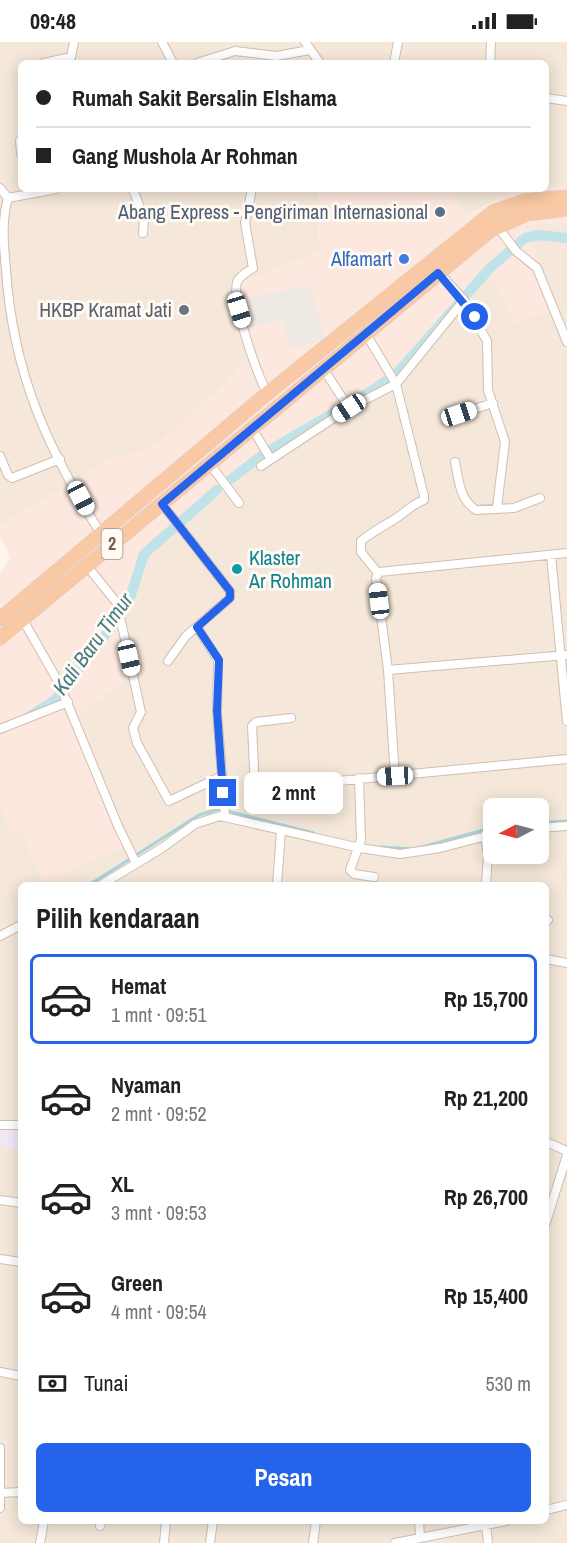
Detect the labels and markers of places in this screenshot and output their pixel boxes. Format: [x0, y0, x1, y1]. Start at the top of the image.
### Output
place label: Abang Express - Pengiriman Internasional [117, 198, 428, 225]
marker: Abang Express - Pengiriman Internasional [433, 205, 447, 219]
place label: Alfamart [330, 245, 392, 272]
marker: Alfamart [397, 252, 411, 266]
place label: HKBP Kramat Jati [39, 296, 172, 323]
marker: HKBP Kramat Jati [177, 303, 191, 317]
place label: Klaster Ar Rohman [248, 544, 332, 594]
marker: Klaster Ar Rohman [230, 562, 244, 576]

